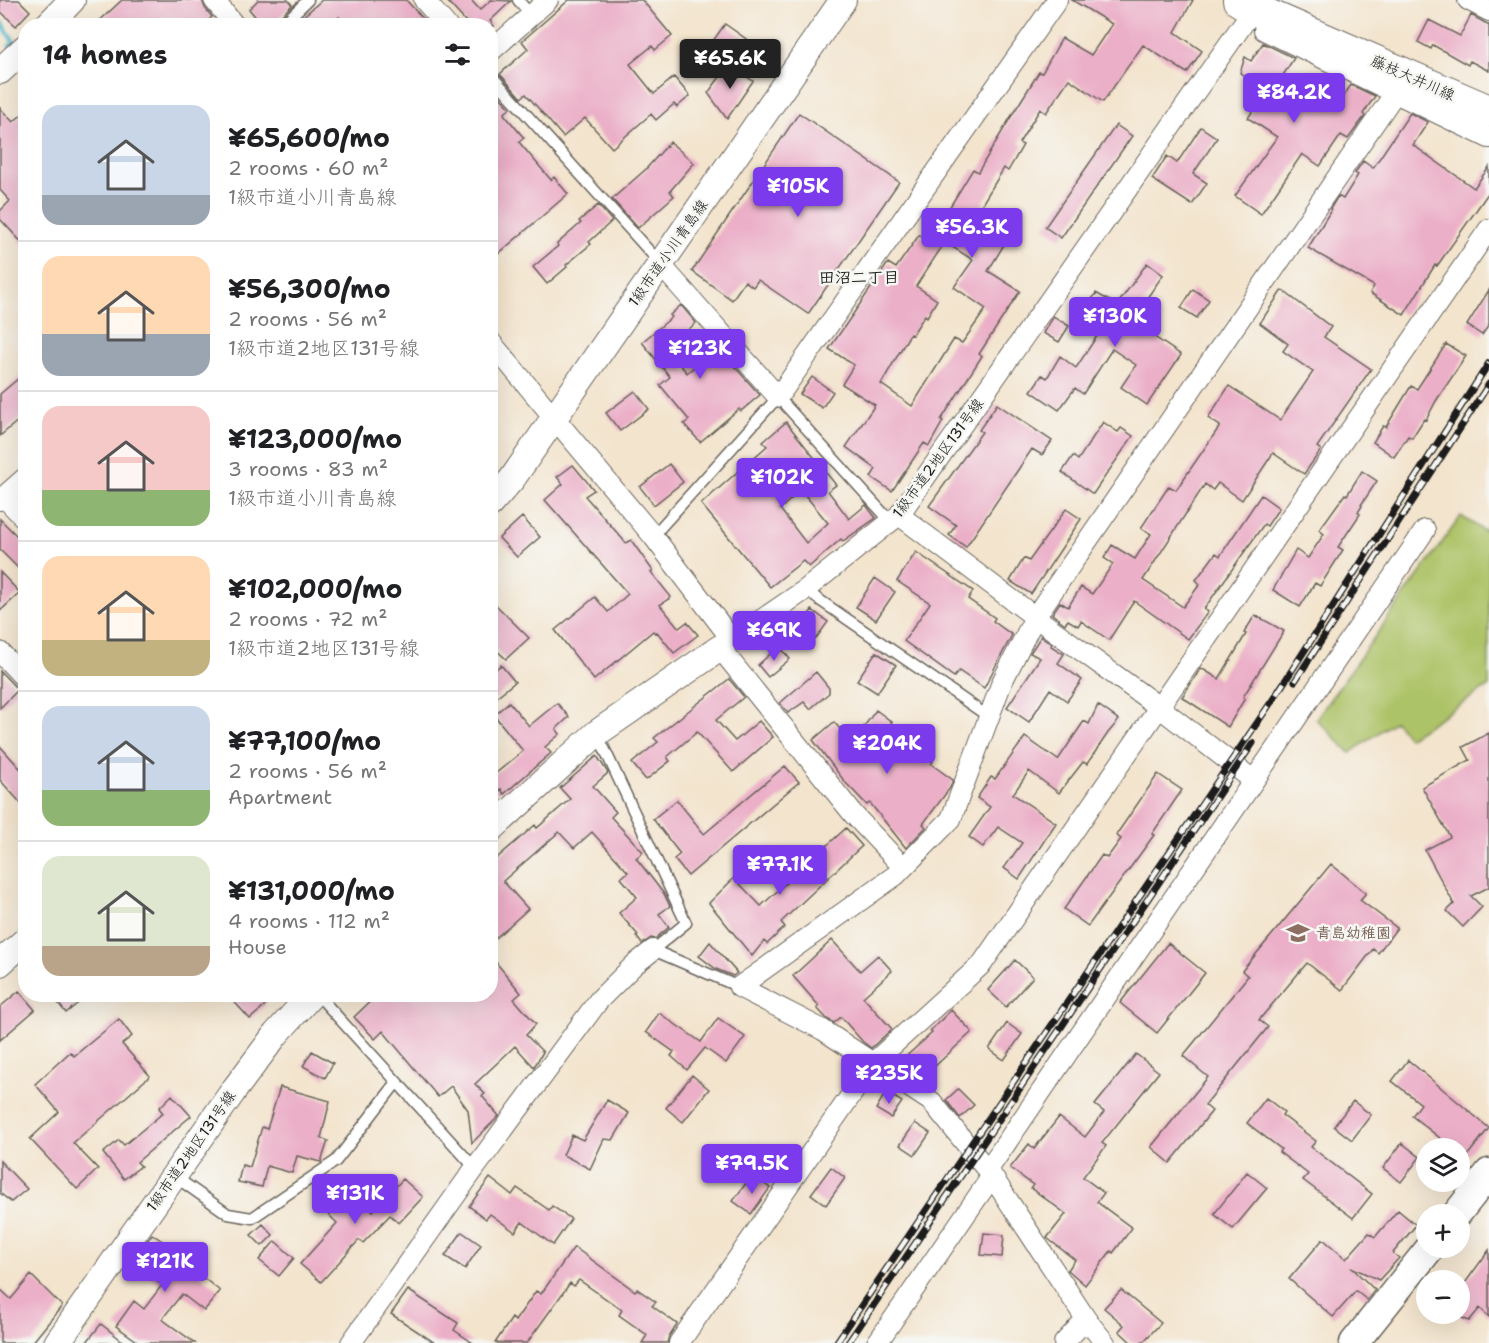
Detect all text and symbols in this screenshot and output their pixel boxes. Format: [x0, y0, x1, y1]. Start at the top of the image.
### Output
text: 14 homes [42, 37, 168, 72]
icon: filters [441, 38, 474, 71]
pin: ¥65.6K [681, 39, 779, 90]
text: ¥65.6K [694, 45, 766, 71]
street label: 藤枝大井川線 [1368, 51, 1458, 105]
pin: ¥84.2K [1245, 73, 1343, 124]
text: ¥84.2K [1257, 79, 1331, 105]
text: ¥65,600/mo [228, 120, 390, 155]
icon: home [90, 129, 162, 201]
text: 2 rooms · 60 m² [228, 155, 388, 181]
pin: ¥105K [756, 167, 840, 218]
text: ¥105K [767, 173, 829, 199]
text: 1級市道小川青島線 [228, 184, 396, 210]
street label: 1級市道小川青島線 [624, 196, 712, 310]
pin: ¥56.3K [923, 208, 1021, 259]
text: ¥56.3K [935, 214, 1009, 240]
district label: 田沼二丁目 [819, 267, 899, 288]
text: ¥56,300/mo [228, 271, 391, 306]
icon: home [90, 280, 162, 352]
pin: ¥130K [1073, 297, 1157, 348]
text: ¥130K [1083, 303, 1147, 329]
text: 2 rooms · 56 m² [228, 306, 387, 332]
pin: ¥123K [658, 329, 742, 380]
text: 1級市道2地区131号線 [228, 335, 419, 361]
text: ¥123K [668, 335, 732, 361]
street label: 1級市道2地区131号線 [888, 394, 988, 522]
text: ¥123,000/mo [228, 421, 402, 456]
icon: home [90, 430, 162, 502]
text: 3 rooms · 83 m² [228, 456, 388, 482]
pin: ¥102K [740, 458, 824, 509]
text: ¥102K [751, 464, 814, 490]
text: 1級市道小川青島線 [228, 485, 396, 511]
text: ¥102,000/mo [228, 571, 402, 606]
icon: home [90, 580, 162, 652]
text: 2 rooms · 72 m² [228, 606, 387, 632]
pin: ¥69K [738, 611, 810, 662]
text: ¥69K [747, 617, 801, 643]
text: 1級市道2地区131号線 [228, 635, 419, 661]
text: ¥77,100/mo [228, 723, 381, 758]
pin: ¥204K [845, 724, 929, 775]
icon: home [90, 730, 162, 802]
text: ¥204K [852, 730, 922, 756]
text: 2 rooms · 56 m² [228, 758, 387, 784]
text: Apartment [228, 784, 332, 810]
pin: ¥77.1K [731, 845, 829, 896]
text: ¥77.1K [747, 851, 813, 877]
text: ¥131,000/mo [228, 873, 395, 908]
icon: home [90, 880, 162, 952]
text: 4 rooms · 112 m² [228, 908, 390, 934]
school or university icon: 青島幼稚園 [1285, 920, 1311, 946]
place label: 青島幼稚園 [1316, 923, 1391, 943]
text: House [228, 934, 287, 960]
pin: ¥235K [847, 1054, 931, 1105]
text: ¥235K [855, 1060, 923, 1086]
street label: 1級市道2地区131号線 [142, 1087, 240, 1215]
map controls [1416, 1138, 1470, 1324]
button: layers [1416, 1138, 1470, 1192]
pin: ¥79.5K [703, 1144, 801, 1195]
text: ¥79.5K [715, 1150, 789, 1176]
pin: ¥131K [313, 1174, 397, 1225]
text: ¥131K [326, 1180, 384, 1206]
button: + [1416, 1204, 1470, 1258]
pin: ¥121K [123, 1242, 207, 1293]
text: ¥121K [136, 1248, 194, 1274]
button: − [1416, 1270, 1470, 1324]

